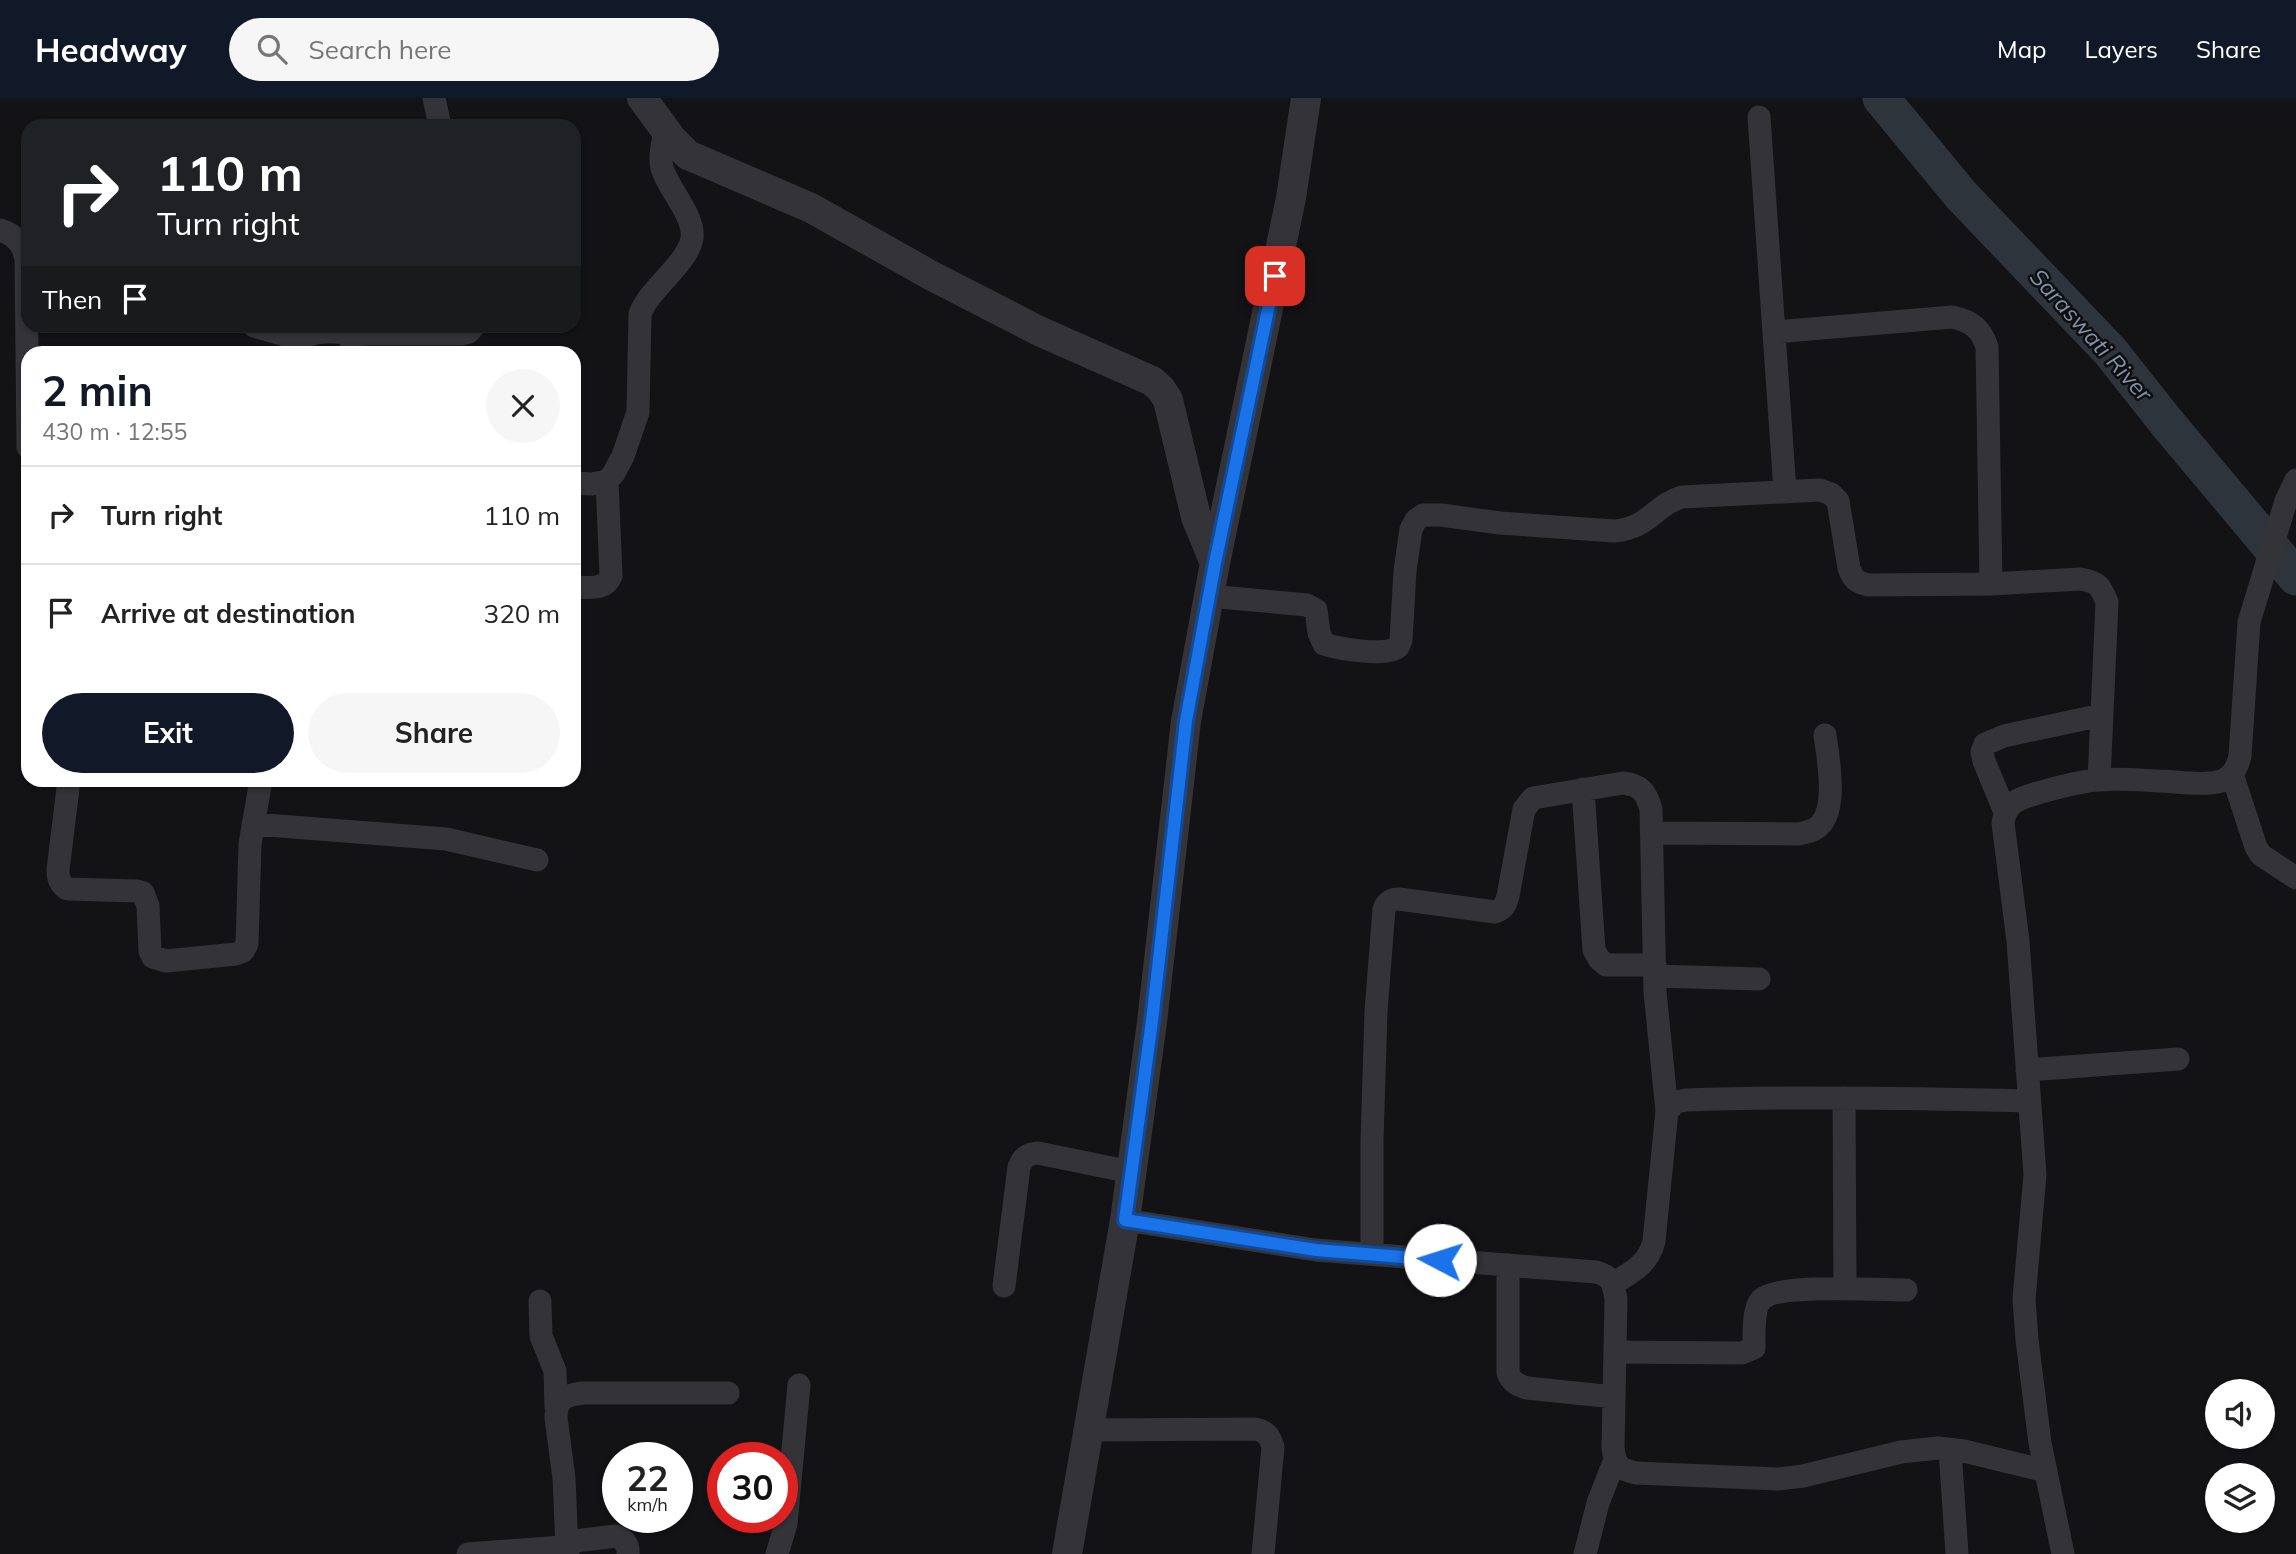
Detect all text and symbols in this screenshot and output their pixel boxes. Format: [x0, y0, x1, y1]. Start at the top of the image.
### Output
search box [229, 18, 719, 81]
text: Headway [35, 29, 187, 70]
icon: search [253, 30, 291, 68]
text: Search here [309, 33, 451, 66]
text: Map [1997, 34, 2046, 64]
text: Layers [2084, 34, 2158, 64]
text: Share [2196, 34, 2261, 64]
text: 110 m [157, 142, 303, 203]
icon: right [42, 147, 133, 238]
text: Turn right [157, 203, 300, 243]
pin [1245, 246, 1305, 306]
icon: arrive [1256, 257, 1294, 295]
water label: Saraswati River [2024, 262, 2160, 408]
icon: arrive [116, 280, 154, 318]
text: Then [42, 283, 102, 316]
text: 2 min [42, 364, 153, 417]
button: close [486, 369, 560, 443]
text: 430 m · 12:55 [42, 417, 187, 446]
icon: right [42, 496, 80, 534]
text: Turn right [101, 499, 222, 532]
text: 110 m [484, 499, 560, 532]
icon: arrive [42, 594, 80, 632]
text: Arrive at destination [101, 597, 356, 630]
text: 320 m [484, 597, 560, 630]
button: Exit [42, 693, 294, 773]
button: Share [308, 693, 560, 773]
position arrow [1403, 1223, 1477, 1297]
map controls [2205, 1379, 2275, 1533]
button: sound [2205, 1379, 2275, 1449]
speed limit sign: 30 [707, 1442, 798, 1533]
text: 22 [626, 1456, 669, 1500]
button: layers [2205, 1463, 2275, 1533]
text: km/h [627, 1493, 668, 1516]

